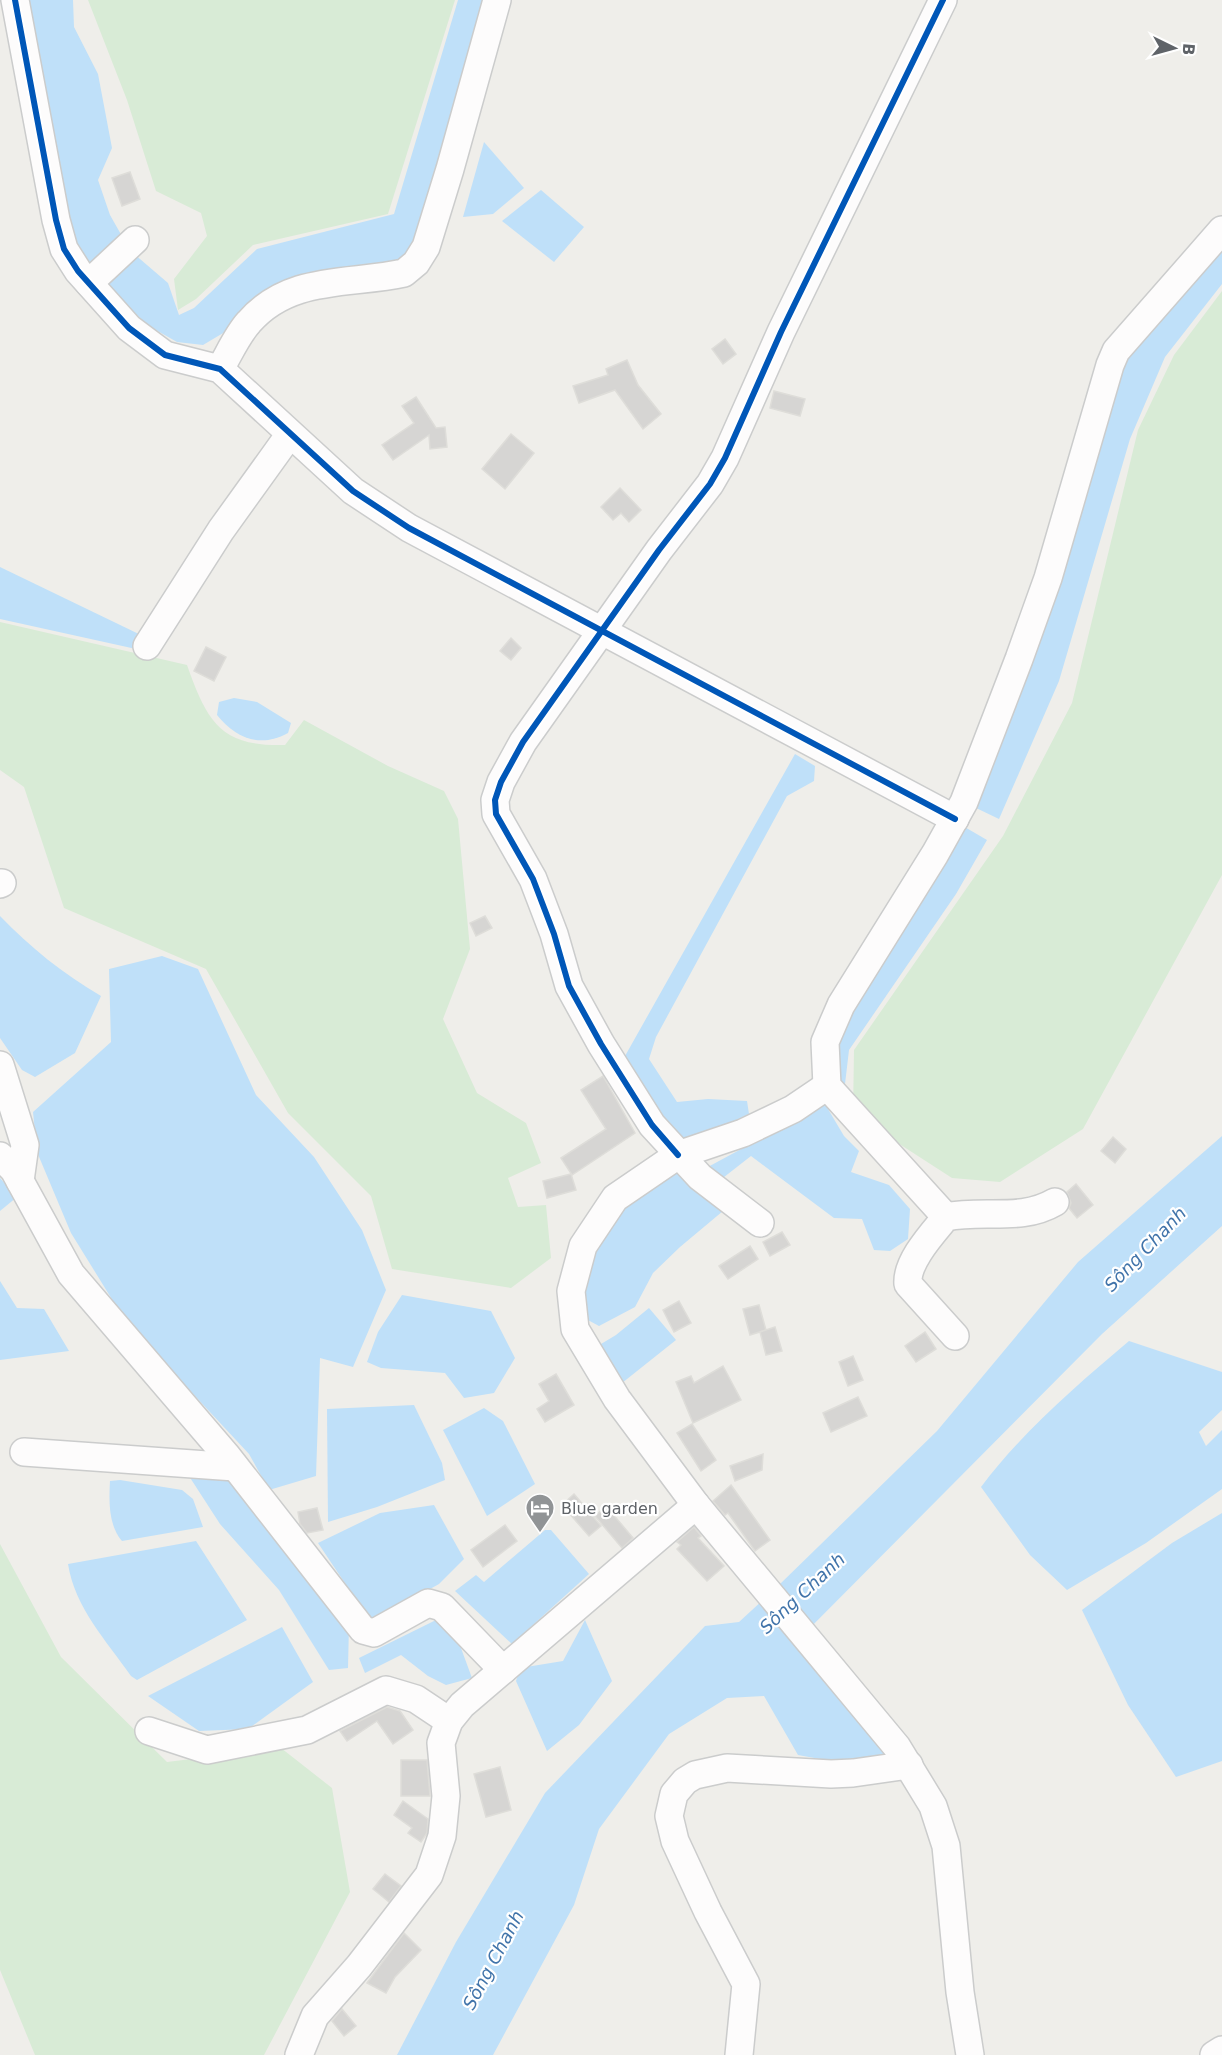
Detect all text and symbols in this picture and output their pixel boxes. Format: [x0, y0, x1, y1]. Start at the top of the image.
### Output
north arrow [1144, 18, 1204, 78]
text: B [1178, 42, 1198, 56]
water label: Sông Chanh [1100, 1203, 1190, 1295]
hotel icon: Blue garden [524, 1492, 556, 1534]
place label: Blue garden [561, 1499, 658, 1518]
water label: Sông Chanh [755, 1548, 849, 1638]
water label: Sông Chanh [458, 1907, 528, 2013]

